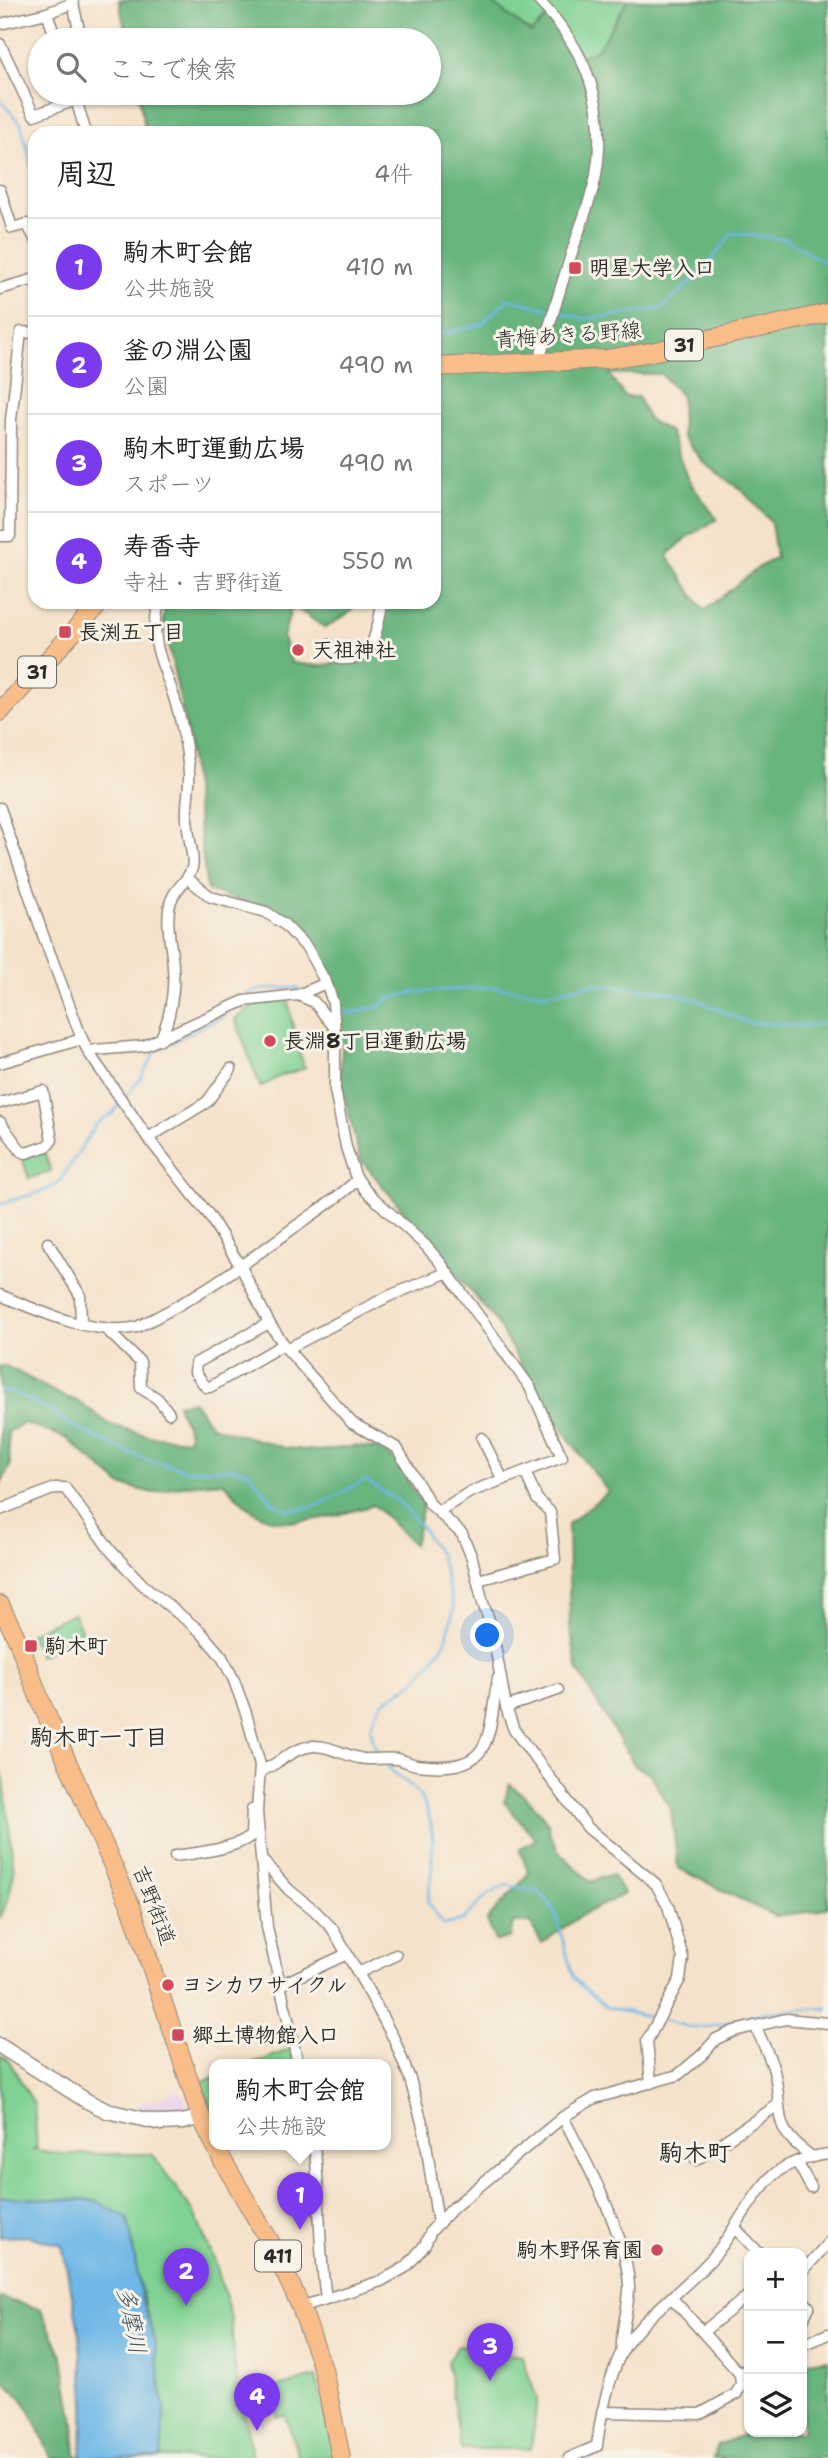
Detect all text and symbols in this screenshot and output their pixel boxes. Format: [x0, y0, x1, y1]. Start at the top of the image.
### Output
search box [28, 28, 441, 105]
icon: search [52, 48, 90, 86]
text: ここで検索 [108, 51, 238, 86]
text: 周辺 [56, 153, 116, 194]
text: 4件 [374, 159, 413, 189]
text: 駒木町会館 [123, 234, 253, 269]
text: 1 [74, 252, 84, 282]
text: 410 m [345, 252, 413, 282]
place label: 明星大学入口 [589, 254, 715, 282]
marker: 明星大学入口 [567, 260, 583, 276]
text: 公共施設 [123, 273, 215, 303]
street label: 青梅あきる野線 [494, 316, 642, 354]
road number: 31 [665, 330, 703, 360]
text: 釜の淵公園 [123, 332, 253, 367]
text: 2 [71, 350, 87, 380]
text: 490 m [338, 350, 413, 380]
text: 公園 [123, 371, 169, 401]
text: 駒木町運動広場 [123, 430, 305, 465]
text: 3 [71, 448, 87, 478]
text: 490 m [338, 448, 413, 478]
text: スポーツ [123, 469, 215, 499]
text: 寿香寺 [123, 528, 201, 563]
text: 4 [71, 546, 87, 576]
text: 550 m [342, 546, 413, 576]
text: 寺社 · 吉野街道 [123, 567, 283, 597]
place label: 長渕五丁目 [79, 618, 184, 646]
marker: 長渕五丁目 [57, 624, 73, 640]
place label: 天祖神社 [312, 636, 396, 664]
marker: 天祖神社 [290, 642, 306, 658]
road number: 31 [18, 656, 56, 688]
place label: 長淵8丁目運動広場 [284, 1027, 467, 1055]
marker: 長淵8丁目運動広場 [262, 1033, 278, 1049]
your location [470, 1618, 504, 1652]
place label: 駒木町 [45, 1632, 108, 1660]
marker: 駒木町 [23, 1638, 39, 1654]
district label: 駒木町一丁目 [30, 1722, 168, 1752]
street label: 吉野街道 [126, 1861, 182, 1949]
place label: ヨシカワサイクル [182, 1971, 347, 1999]
marker: ヨシカワサイクル [160, 1977, 176, 1993]
place label: 郷土博物館入口 [192, 2021, 339, 2049]
marker: 郷土博物館入口 [170, 2027, 186, 2043]
popup [209, 2059, 391, 2150]
text: 駒木町会館 [235, 2072, 365, 2107]
text: 公共施設 [235, 2111, 327, 2141]
district label: 駒木町 [659, 2137, 731, 2169]
pin: 1 [277, 2172, 323, 2230]
place label: 駒木野保育園 [517, 2236, 643, 2264]
road number: 411 [255, 2240, 301, 2272]
marker: 駒木野保育園 [649, 2242, 665, 2258]
pin: 2 [163, 2248, 209, 2306]
map controls [744, 2248, 807, 2437]
button: + [744, 2248, 807, 2311]
water label: 多摩川 [111, 2283, 153, 2357]
button: − [744, 2311, 807, 2374]
pin: 3 [467, 2323, 513, 2381]
pin: 4 [234, 2373, 280, 2431]
button: layers [744, 2374, 807, 2437]

